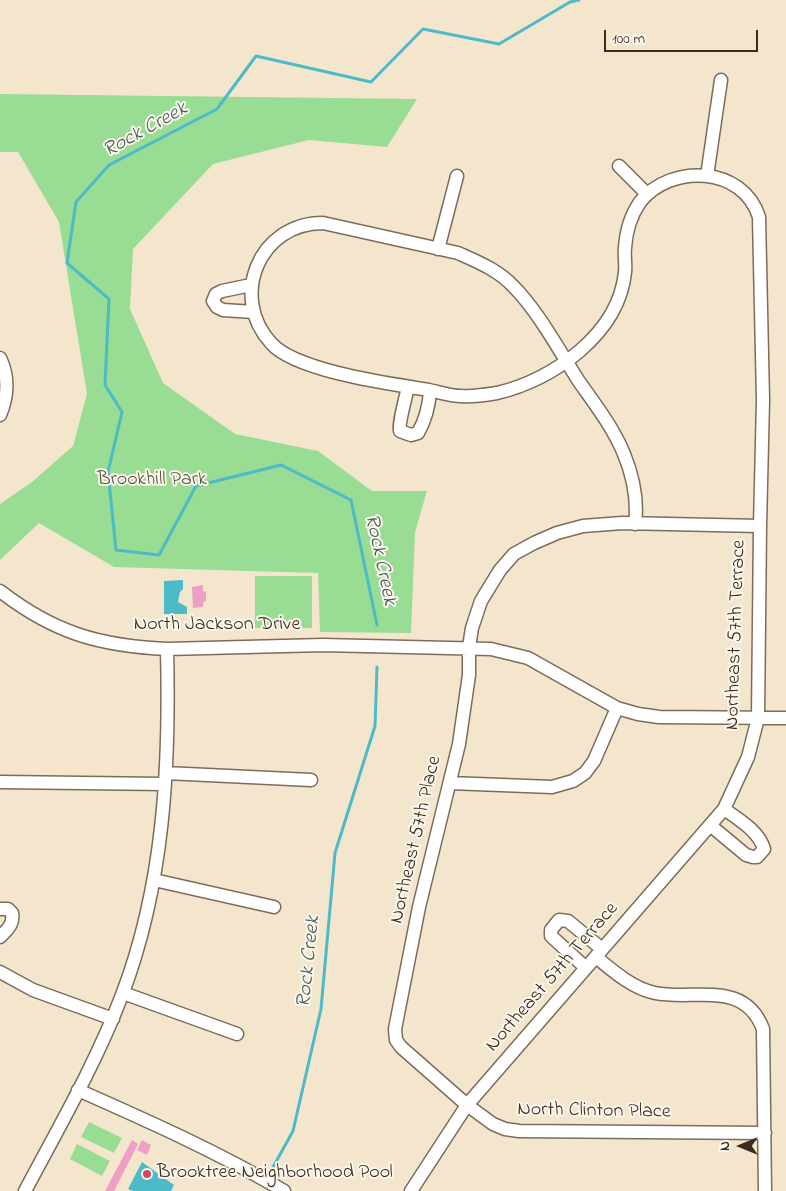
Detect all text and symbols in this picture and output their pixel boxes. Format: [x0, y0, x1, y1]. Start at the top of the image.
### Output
scale bar [606, 20, 760, 52]
text: 100 m [612, 28, 645, 50]
water label: Rock Creek [100, 98, 192, 164]
park label: Brookhill Park [97, 469, 207, 493]
water label: Rock Creek [357, 512, 401, 608]
street label: Northeast 57th Terrace [722, 539, 752, 731]
street label: North Jackson Drive [134, 614, 300, 638]
street label: Northeast 57th Place [386, 754, 448, 926]
street label: Northeast 57th Terrace [482, 898, 624, 1058]
water label: Rock Creek [293, 915, 327, 1009]
street label: North Clinton Place [517, 1099, 671, 1125]
north arrow [716, 1121, 766, 1171]
text: N [715, 1141, 736, 1151]
place label: Brooktree Neighborhood Pool [157, 1162, 393, 1186]
marker: Brooktree Neighborhood Pool [141, 1168, 153, 1180]

